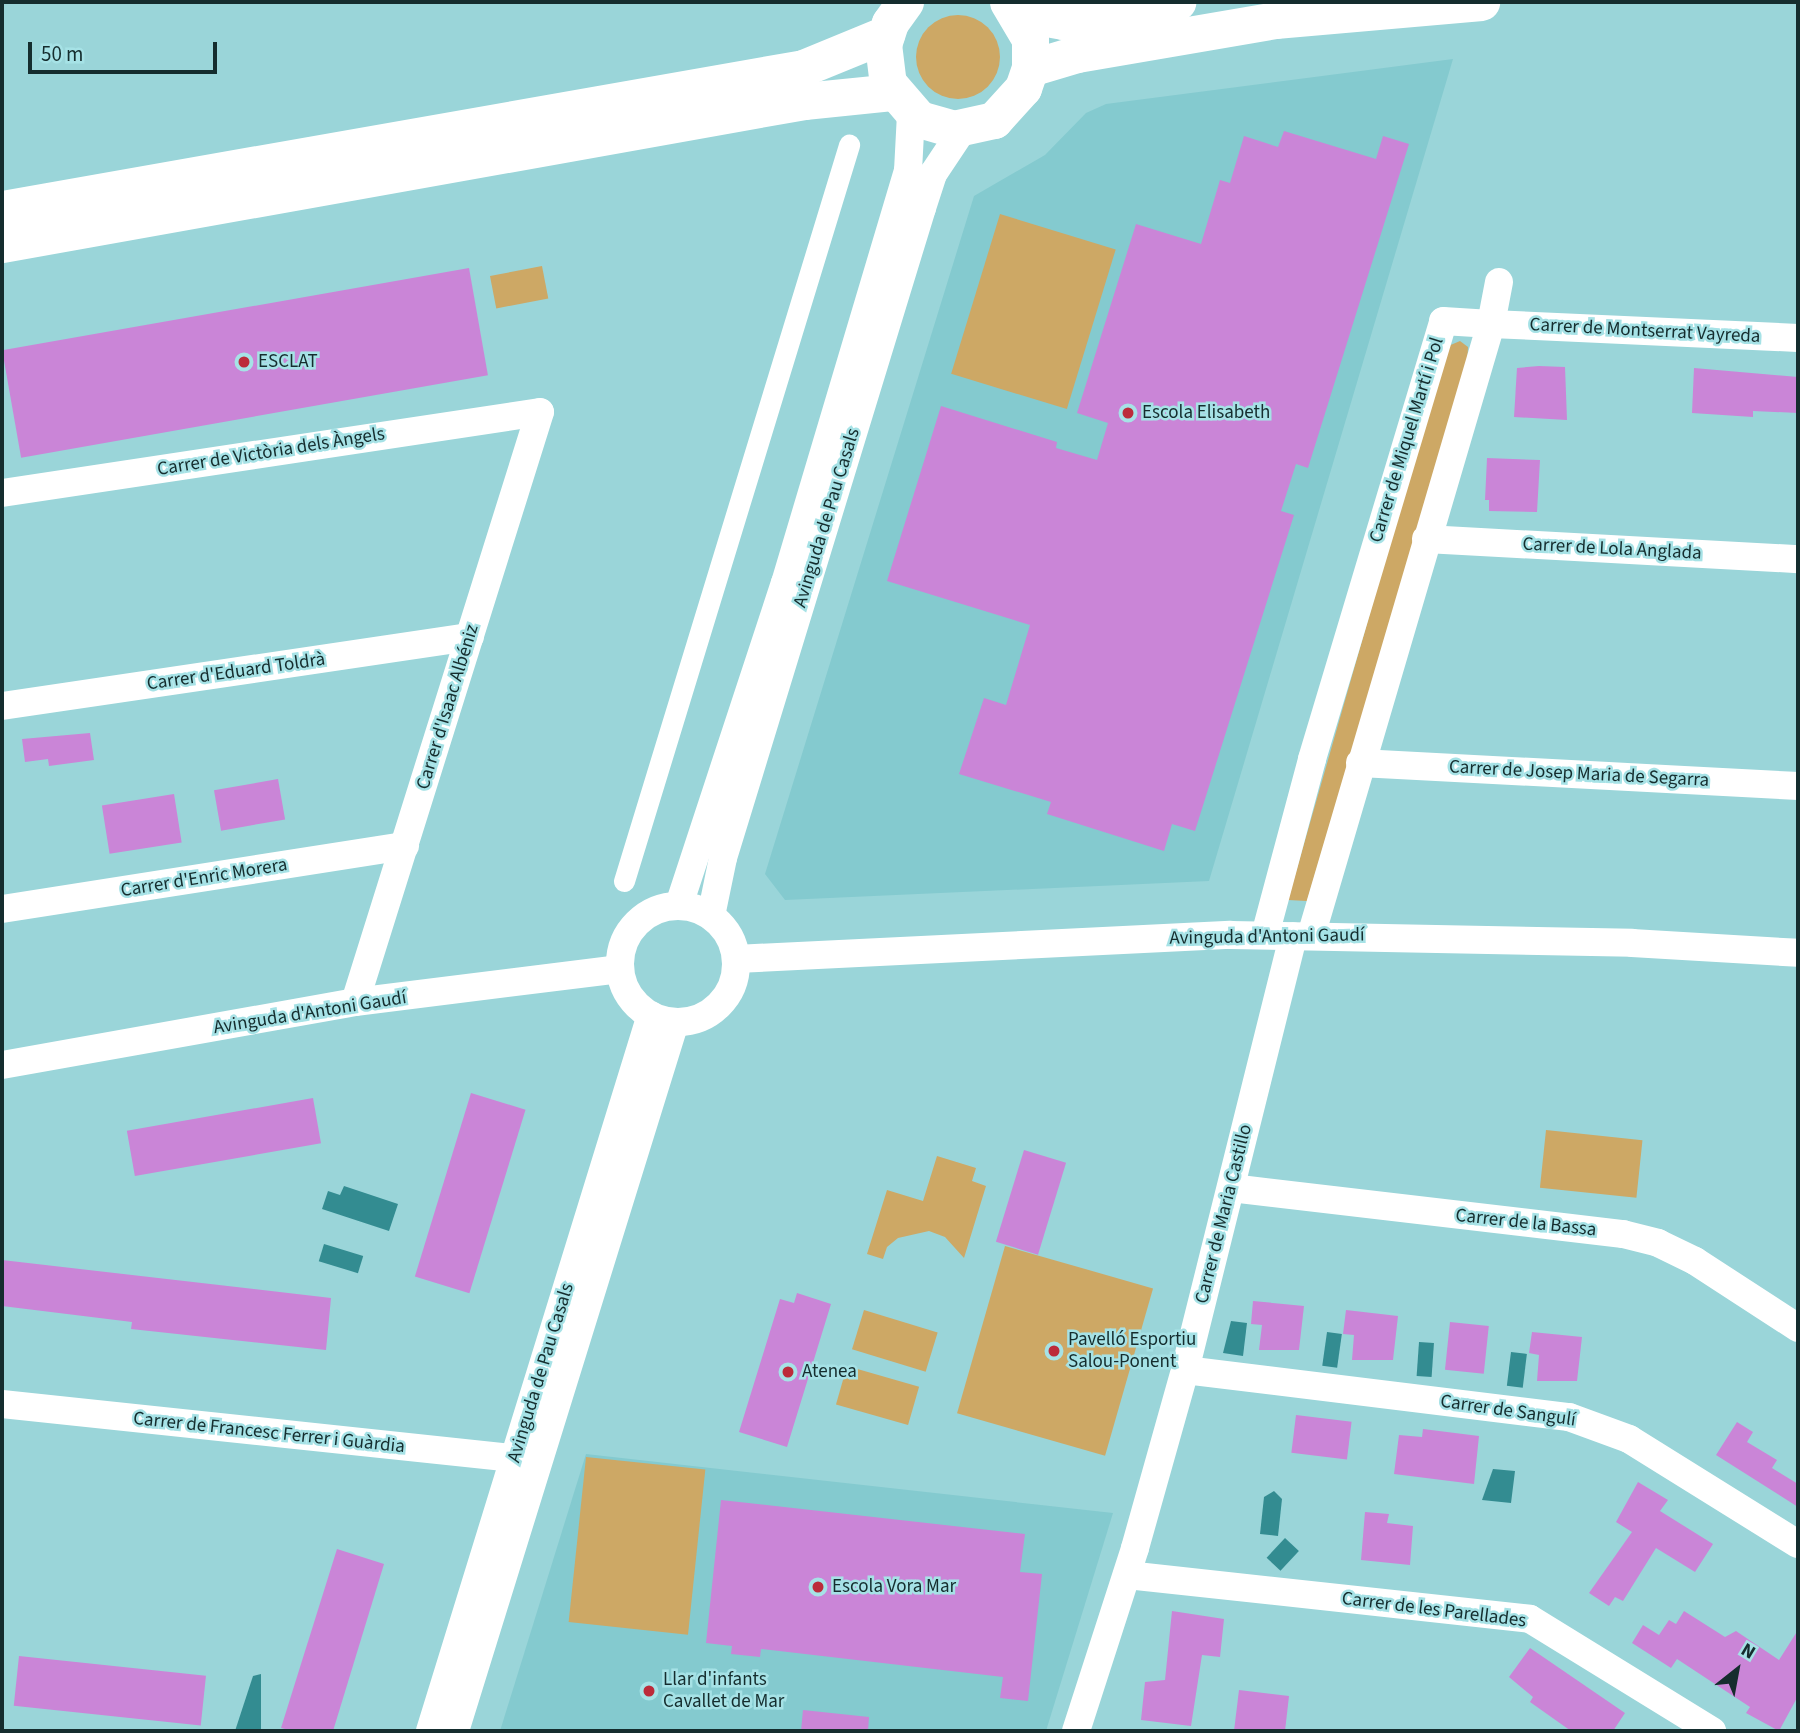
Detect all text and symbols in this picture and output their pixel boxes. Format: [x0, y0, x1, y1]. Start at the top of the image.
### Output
scale bar [32, 28, 220, 72]
text: 50 m [41, 39, 83, 69]
street label: Carrer de Montserrat Vayreda [1529, 314, 1761, 348]
street label: Carrer de Miquel Martí i Pol [1365, 335, 1449, 545]
place label: ESCLAT [258, 351, 318, 373]
marker: ESCLAT [236, 354, 252, 370]
place label: Escola Elisabeth [1142, 402, 1270, 424]
marker: Escola Elisabeth [1120, 405, 1136, 421]
street label: Carrer de Victòria dels Àngels [156, 423, 386, 481]
street label: Avinguda de Pau Casals [789, 426, 865, 610]
street label: Carrer de Lola Anglada [1522, 533, 1702, 565]
street label: Carrer d'Isaac Albéniz [412, 622, 484, 792]
street label: Carrer d'Eduard Toldrà [145, 648, 327, 696]
street label: Carrer de Josep Maria de Segarra [1448, 756, 1710, 792]
street label: Carrer d'Enric Morera [119, 854, 289, 902]
street label: Avinguda d'Antoni Gaudí [1169, 924, 1365, 950]
street label: Avinguda d'Antoni Gaudí [212, 986, 408, 1040]
street label: Carrer de Maria Castillo [1191, 1122, 1257, 1306]
street label: Carrer de la Bassa [1454, 1204, 1598, 1242]
street label: Avinguda de Pau Casals [503, 1281, 579, 1465]
place label: Pavelló Esportiu Salou-Ponent [1068, 1329, 1196, 1373]
marker: Pavelló Esportiu Salou-Ponent [1046, 1343, 1062, 1359]
place label: Atenea [802, 1361, 857, 1383]
marker: Atenea [780, 1364, 796, 1380]
street label: Carrer de Sangulí [1439, 1390, 1577, 1432]
street label: Carrer de Francesc Ferrer i Guàrdia [132, 1407, 406, 1459]
place label: Escola Vora Mar [832, 1576, 956, 1598]
marker: Escola Vora Mar [810, 1579, 826, 1595]
street label: Carrer de les Parellades [1341, 1587, 1527, 1633]
north arrow [1702, 1635, 1772, 1705]
text: N [1736, 1637, 1760, 1666]
place label: Llar d'infants Cavallet de Mar [663, 1669, 784, 1713]
marker: Llar d'infants Cavallet de Mar [641, 1683, 657, 1699]

